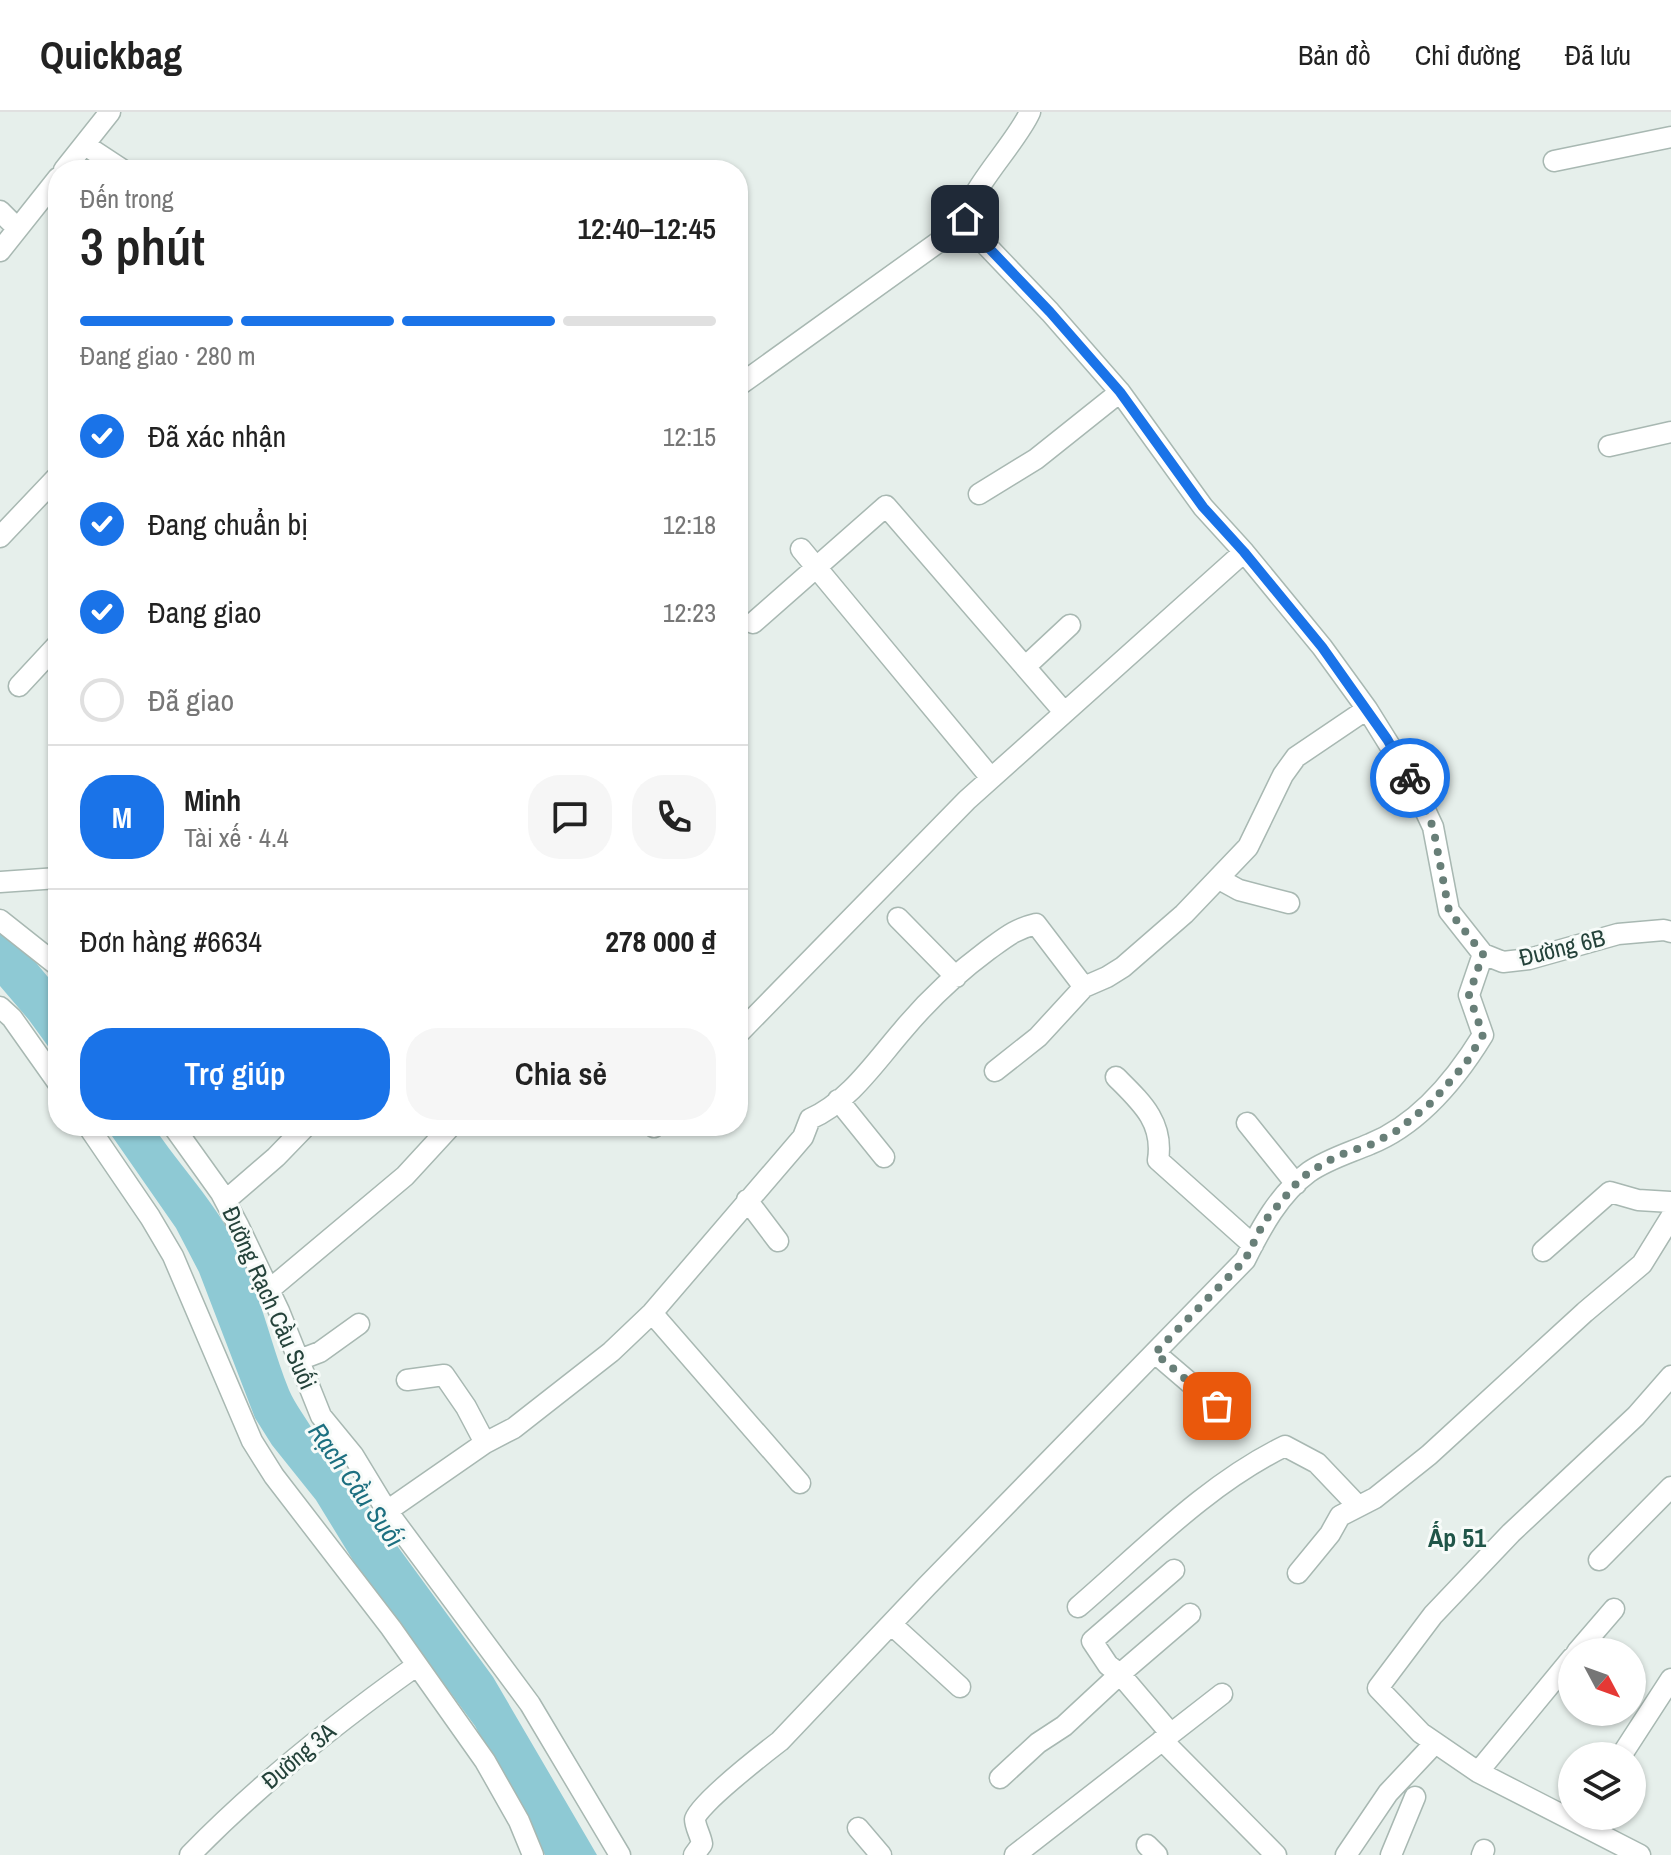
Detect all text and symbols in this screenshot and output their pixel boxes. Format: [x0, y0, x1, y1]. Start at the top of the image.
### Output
text: Quickbag [40, 30, 182, 81]
text: Bản đồ [1298, 36, 1371, 74]
text: Chỉ đường [1415, 36, 1521, 74]
text: Đã lưu [1565, 36, 1631, 74]
text: Đến trong [80, 181, 174, 216]
pin [931, 185, 999, 253]
icon: home [943, 197, 987, 241]
text: 12:40–12:45 [577, 208, 716, 248]
text: 3 phút [80, 211, 205, 281]
text: Đang giao · 280 m [80, 338, 255, 373]
icon: check [80, 414, 124, 458]
text: Đã xác nhận [148, 416, 286, 456]
text: 12:15 [663, 419, 716, 454]
icon: check [80, 502, 124, 546]
text: Đang chuẩn bị [148, 504, 308, 544]
text: 12:18 [663, 507, 716, 542]
icon: check [80, 590, 124, 634]
text: Đang giao [148, 592, 262, 632]
text: 12:23 [663, 595, 716, 630]
text: Đã giao [148, 680, 234, 720]
courier [1370, 738, 1450, 818]
icon: bike [1388, 756, 1432, 800]
button: chat [528, 775, 612, 859]
button: phone [632, 775, 716, 859]
text: Minh [184, 780, 241, 820]
text: M [112, 797, 132, 837]
text: Tài xế · 4.4 [184, 820, 289, 855]
text: Đơn hàng #6634 [80, 921, 262, 961]
text: 278 000 ₫ [605, 921, 716, 961]
street label: Đường 6B [1515, 921, 1608, 973]
button: Trợ giúp [80, 1028, 390, 1120]
button: Chia sẻ [406, 1028, 716, 1120]
street label: Đường Rạch Cầu Suối [215, 1201, 325, 1394]
pin [1183, 1372, 1251, 1440]
icon: bag [1195, 1384, 1239, 1428]
water label: Rạch Cầu Suối [301, 1415, 412, 1554]
district label: Ấp 51 [1428, 1520, 1486, 1555]
north arrow [1558, 1638, 1646, 1726]
map controls [1558, 1638, 1646, 1830]
street label: Đường 3A [255, 1714, 343, 1796]
button: layers [1558, 1742, 1646, 1830]

